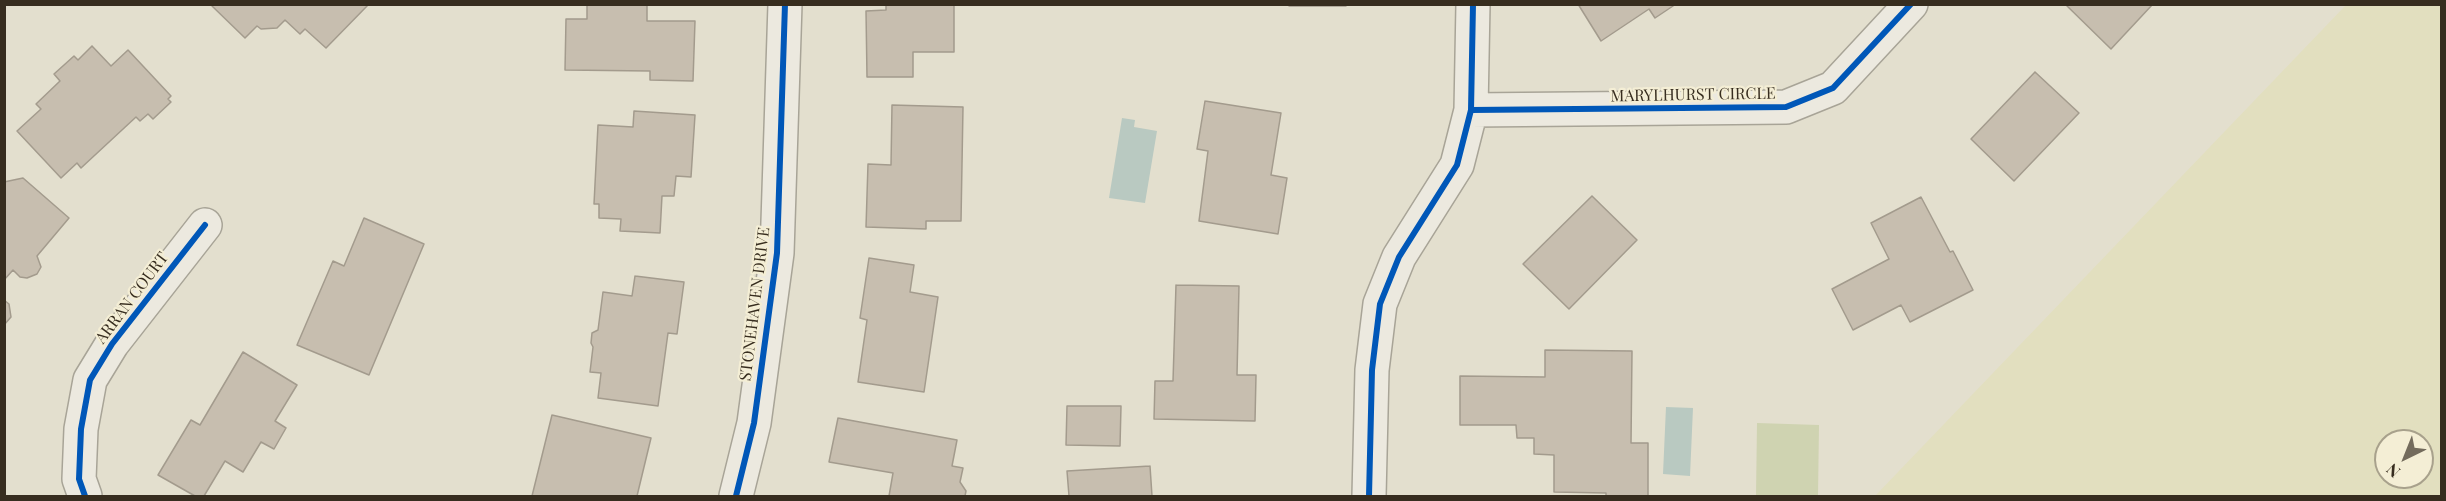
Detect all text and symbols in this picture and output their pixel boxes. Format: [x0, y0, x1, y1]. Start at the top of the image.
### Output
street label: MARYLHURST CIRCLE [1610, 84, 1776, 106]
street label: STONEHAVEN DRIVE [736, 226, 774, 382]
street label: ARRAN COURT [91, 249, 173, 347]
north arrow [2374, 429, 2434, 489]
text: N [2381, 459, 2404, 483]

